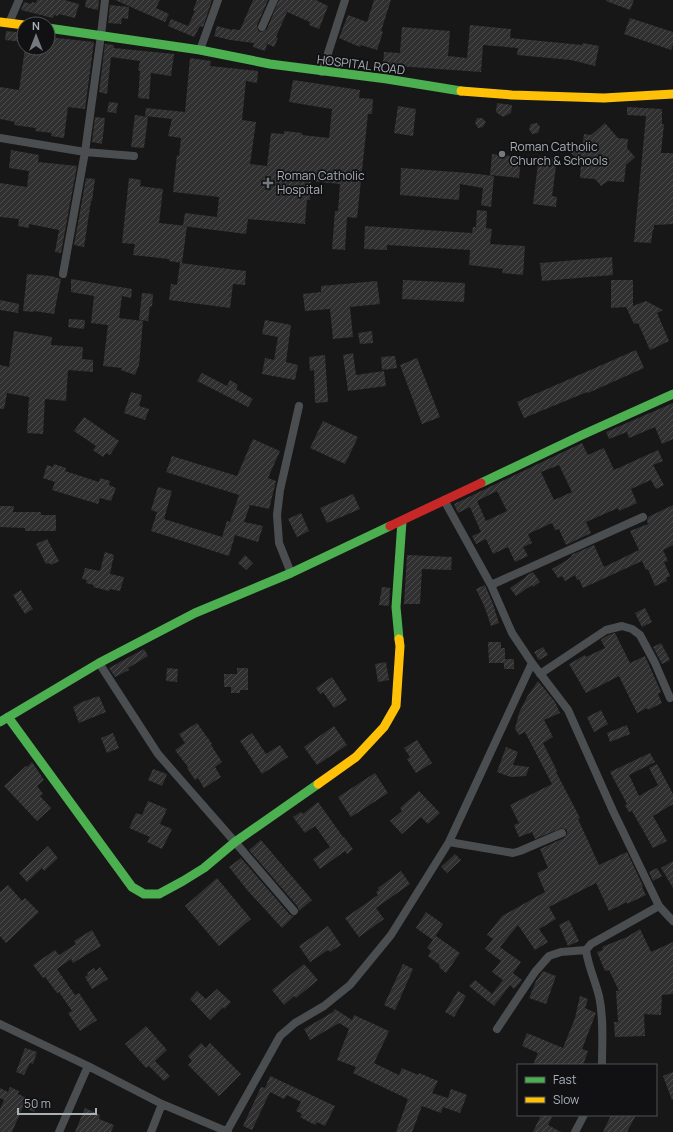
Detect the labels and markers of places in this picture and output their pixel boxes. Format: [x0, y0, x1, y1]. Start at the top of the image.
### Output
place label: Roman Catholic Church & Schools [510, 138, 608, 169]
marker: Roman Catholic Church & Schools [497, 149, 507, 159]
place label: Roman Catholic Hospital [277, 167, 365, 198]
marker: Roman Catholic Hospital [262, 177, 274, 189]

